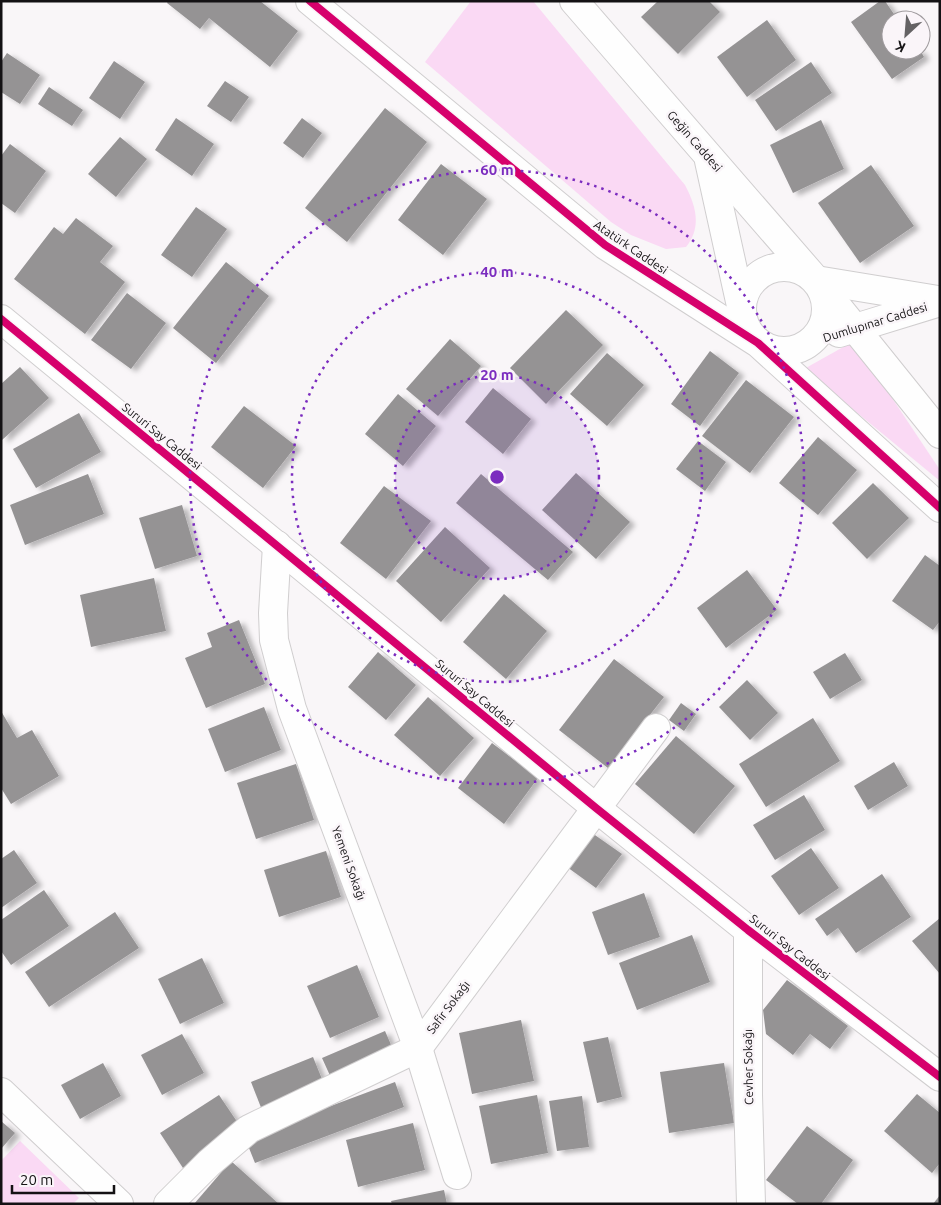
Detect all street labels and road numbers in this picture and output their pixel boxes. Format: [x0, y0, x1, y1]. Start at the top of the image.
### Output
street label: Geğin Caddesi [665, 108, 725, 174]
street label: Atatürk Caddesi [592, 218, 670, 276]
street label: Dumlupınar Caddesi [821, 300, 929, 344]
street label: Sururi Say Caddesi [120, 400, 204, 472]
street label: Sururi Say Caddesi [433, 656, 517, 730]
street label: Yemeni Sokağı [330, 824, 368, 902]
street label: Sururi Say Caddesi [747, 912, 833, 982]
street label: Safir Sokağı [424, 978, 472, 1036]
street label: Cevher Sokağı [741, 1029, 755, 1105]

